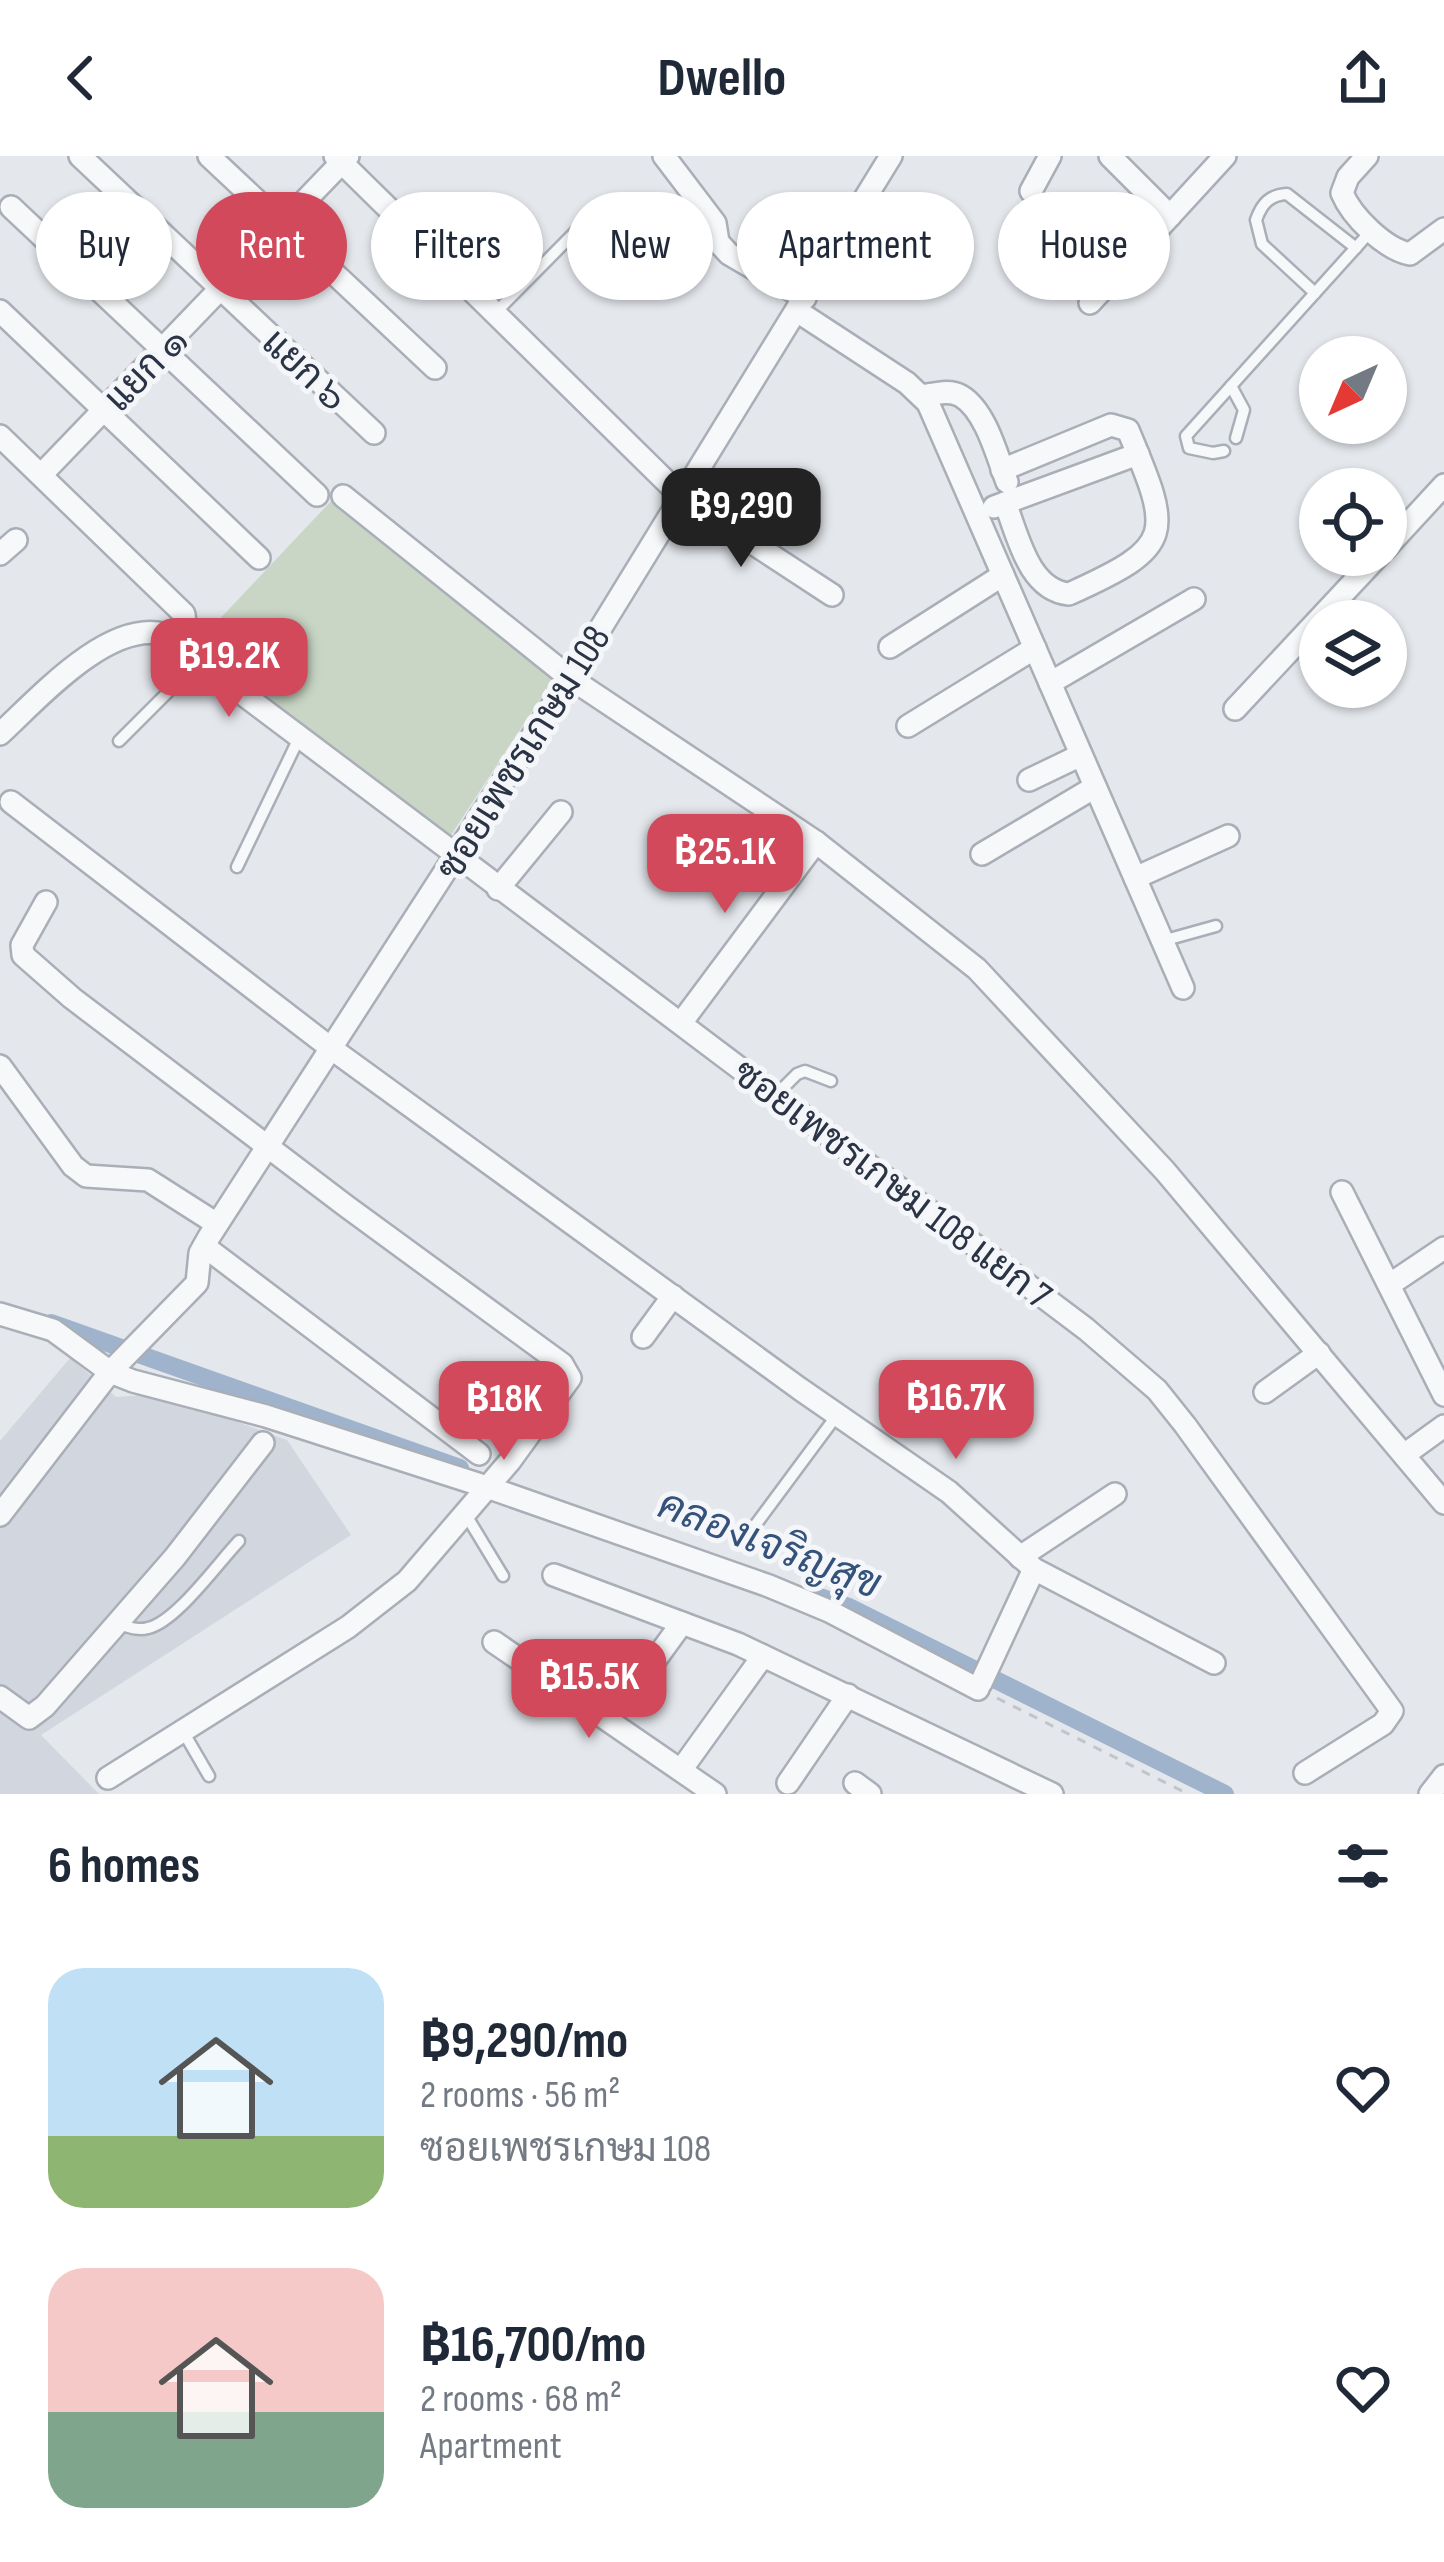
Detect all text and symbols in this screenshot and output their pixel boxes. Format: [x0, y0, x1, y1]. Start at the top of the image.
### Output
icon: back [48, 45, 114, 111]
icon: share [1330, 45, 1396, 111]
text: Dwello [658, 46, 786, 111]
chip: Buy [36, 192, 172, 300]
chip: Rent [196, 192, 347, 300]
chip: Filters [371, 192, 543, 300]
chip: New [567, 192, 713, 300]
chip: Apartment [737, 192, 974, 300]
chip: House [998, 192, 1170, 300]
street label: แยก ๑ [95, 317, 198, 422]
street label: แยก ๖ [252, 320, 357, 422]
north arrow [1299, 336, 1407, 444]
map controls [1299, 336, 1407, 708]
pin: ฿9,290 [643, 468, 839, 570]
button: locate [1299, 468, 1407, 576]
text: ฿9,290 [689, 483, 793, 530]
button: layers [1299, 600, 1407, 708]
street label: ซอยเพชรเกษม 108 [427, 617, 621, 889]
pin: ฿19.2K [131, 618, 327, 720]
text: ฿19.2K [178, 633, 280, 680]
pin: ฿25.1K [627, 814, 823, 916]
text: ฿25.1K [674, 829, 776, 876]
street label: ซอยเพชรเกษม 108 แยก 7 [723, 1050, 1060, 1320]
pin: ฿16.7K [858, 1360, 1054, 1462]
pin: ฿18K [433, 1361, 575, 1463]
text: ฿16.7K [906, 1375, 1006, 1422]
text: ฿18K [466, 1376, 542, 1423]
water label: คลองเจริญสุข [650, 1479, 888, 1613]
pin: ฿15.5K [491, 1639, 687, 1741]
text: ฿15.5K [538, 1654, 640, 1701]
icon: filters [1330, 1833, 1396, 1899]
text: 6 homes [48, 1836, 200, 1897]
text: ฿9,290/mo [420, 2011, 628, 2072]
icon: home [144, 2016, 288, 2160]
icon: heart [1330, 2055, 1396, 2121]
text: 2 rooms · 56 m² [420, 2072, 621, 2119]
text: ซอยเพชรเกษม 108 [420, 2126, 711, 2173]
text: ฿16,700/mo [420, 2315, 646, 2376]
icon: home [144, 2316, 288, 2460]
icon: heart [1330, 2355, 1396, 2421]
text: 2 rooms · 68 m² [420, 2376, 622, 2423]
text: Apartment [420, 2423, 562, 2470]

